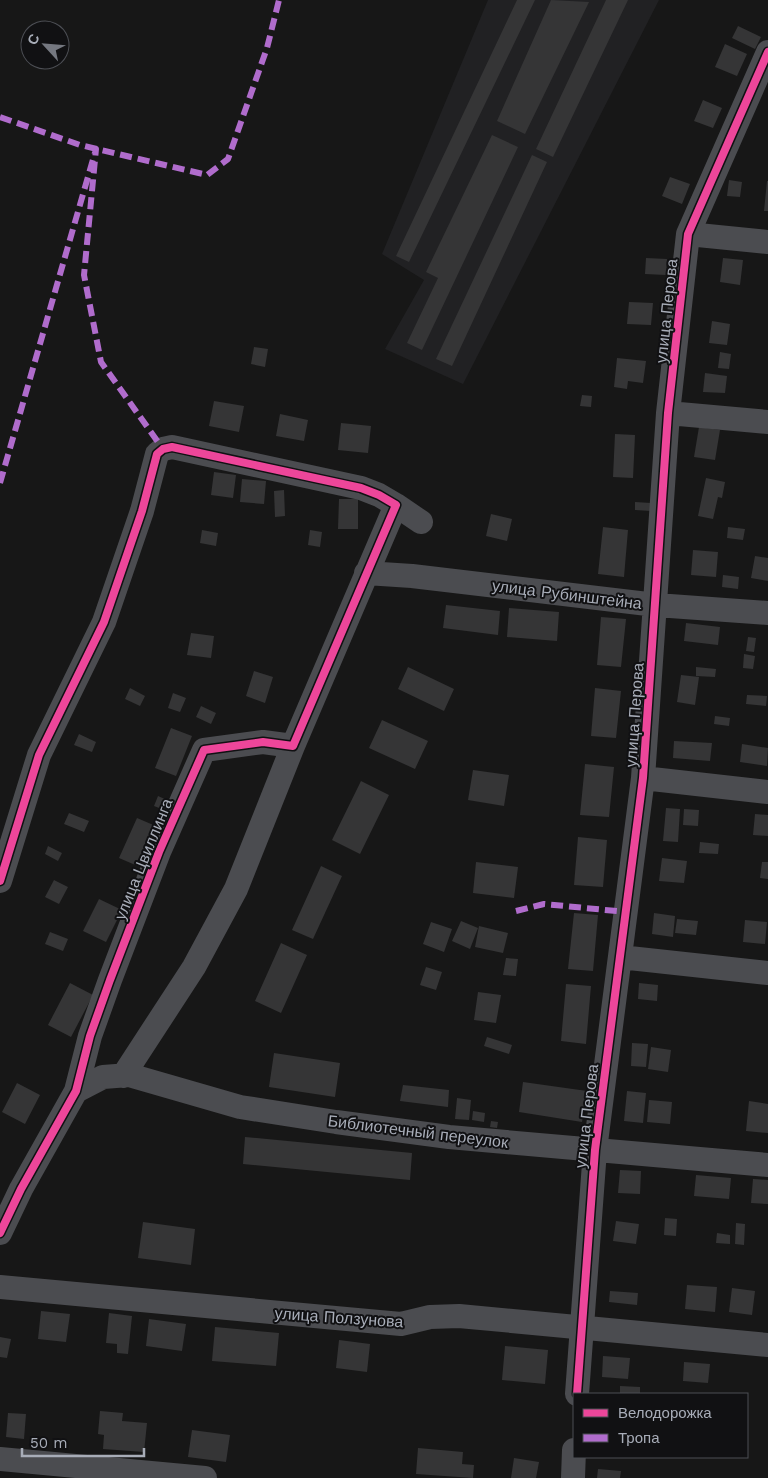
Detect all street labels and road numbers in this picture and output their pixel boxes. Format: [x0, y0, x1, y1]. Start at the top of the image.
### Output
street label: улица Перова [652, 258, 681, 364]
street label: улица Рубинштейна [491, 576, 643, 613]
street label: улица Перова [621, 662, 648, 768]
street label: улица Цвиллинга [110, 795, 177, 923]
street label: улица Перова [571, 1063, 602, 1169]
street label: Библиотечный переулок [327, 1111, 510, 1152]
street label: улица Ползунова [274, 1304, 404, 1331]

